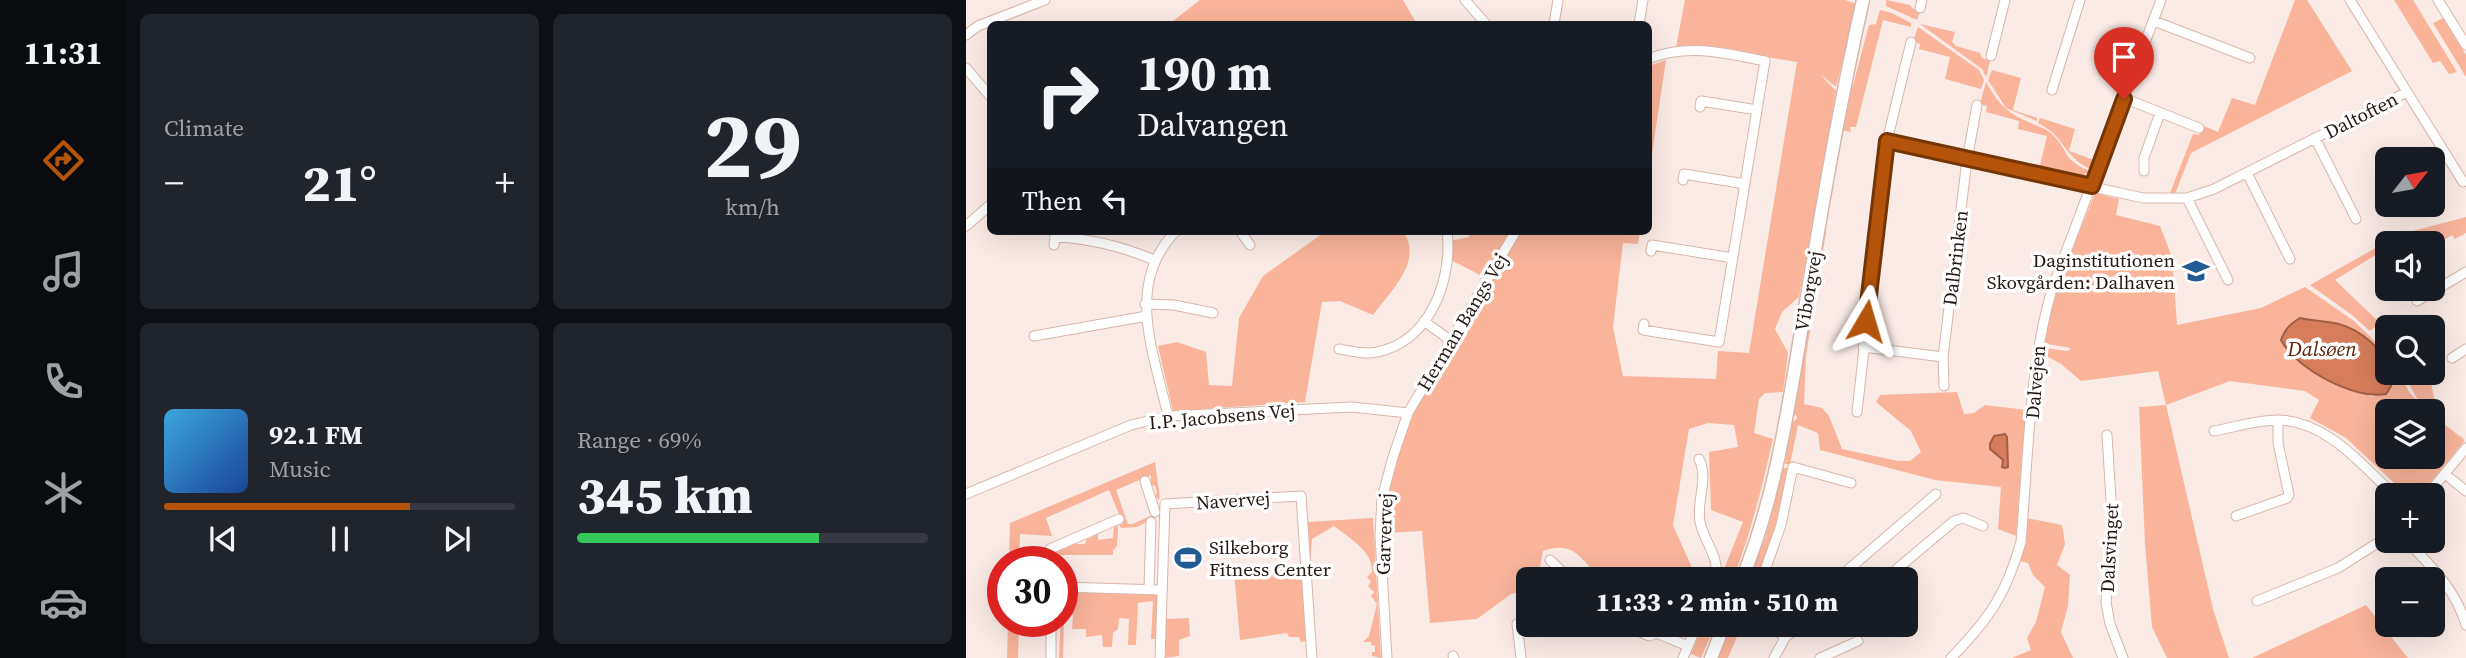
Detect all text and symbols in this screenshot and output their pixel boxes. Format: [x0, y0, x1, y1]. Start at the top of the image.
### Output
pin [2094, 27, 2154, 99]
text: 11:31 [24, 31, 102, 75]
icon: arrive [2105, 38, 2143, 76]
text: 190 m [1137, 39, 1272, 106]
icon: right [1022, 49, 1113, 140]
text: 29 [703, 83, 802, 207]
street label: Daltoften [2320, 86, 2402, 144]
text: Dalvangen [1137, 103, 1288, 147]
text: Climate [164, 112, 244, 144]
icon: directions [39, 136, 88, 185]
text: 21° [302, 147, 377, 218]
north arrow [2375, 147, 2445, 217]
map controls [2375, 147, 2445, 637]
text: − [164, 157, 184, 209]
text: + [495, 157, 515, 209]
icon: left [1096, 182, 1134, 220]
text: Then [1022, 183, 1082, 219]
text: km/h [725, 191, 780, 223]
street label: Dalbrinken [1936, 209, 1974, 307]
button: sound [2375, 231, 2445, 301]
icon: music [39, 247, 88, 296]
place label: Daginstitutionen Skovgården: Dalhaven [1987, 247, 2175, 295]
street label: Herman Bangs Vej [1411, 248, 1513, 396]
street label: Viborgvej [1788, 249, 1828, 333]
school or university icon: Daginstitutionen Skovgården: Dalhaven [2181, 256, 2211, 286]
position arrow [1829, 284, 1903, 358]
button: search [2375, 315, 2445, 385]
water label: Dalsøen [2286, 334, 2357, 363]
street label: Dalvejen [2019, 344, 2051, 420]
icon: phone [39, 357, 88, 406]
street label: I.P. Jacobsens Vej [1148, 397, 1296, 435]
button: layers [2375, 399, 2445, 469]
text: 92.1 FM [269, 417, 363, 453]
text: Range · 69% [577, 424, 702, 456]
text: Music [269, 453, 331, 485]
text: 345 km [577, 459, 753, 530]
icon: climate [39, 468, 88, 517]
button: + [2375, 483, 2445, 553]
street label: Navervej [1195, 484, 1271, 516]
street label: Garvervej [1370, 493, 1398, 575]
street label: Dalsvinget [2094, 502, 2124, 593]
icon: previous [204, 520, 242, 558]
icon: pause [321, 520, 359, 558]
icon: next [438, 520, 476, 558]
place label: Silkeborg Fitness Center [1209, 534, 1331, 582]
sports icon: Silkeborg Fitness Center [1173, 543, 1203, 573]
speed limit sign: 30 [987, 546, 1078, 637]
button: − [2375, 567, 2445, 637]
icon: car [39, 578, 88, 627]
text: 11:33 · 2 min · 510 m [1596, 584, 1838, 620]

